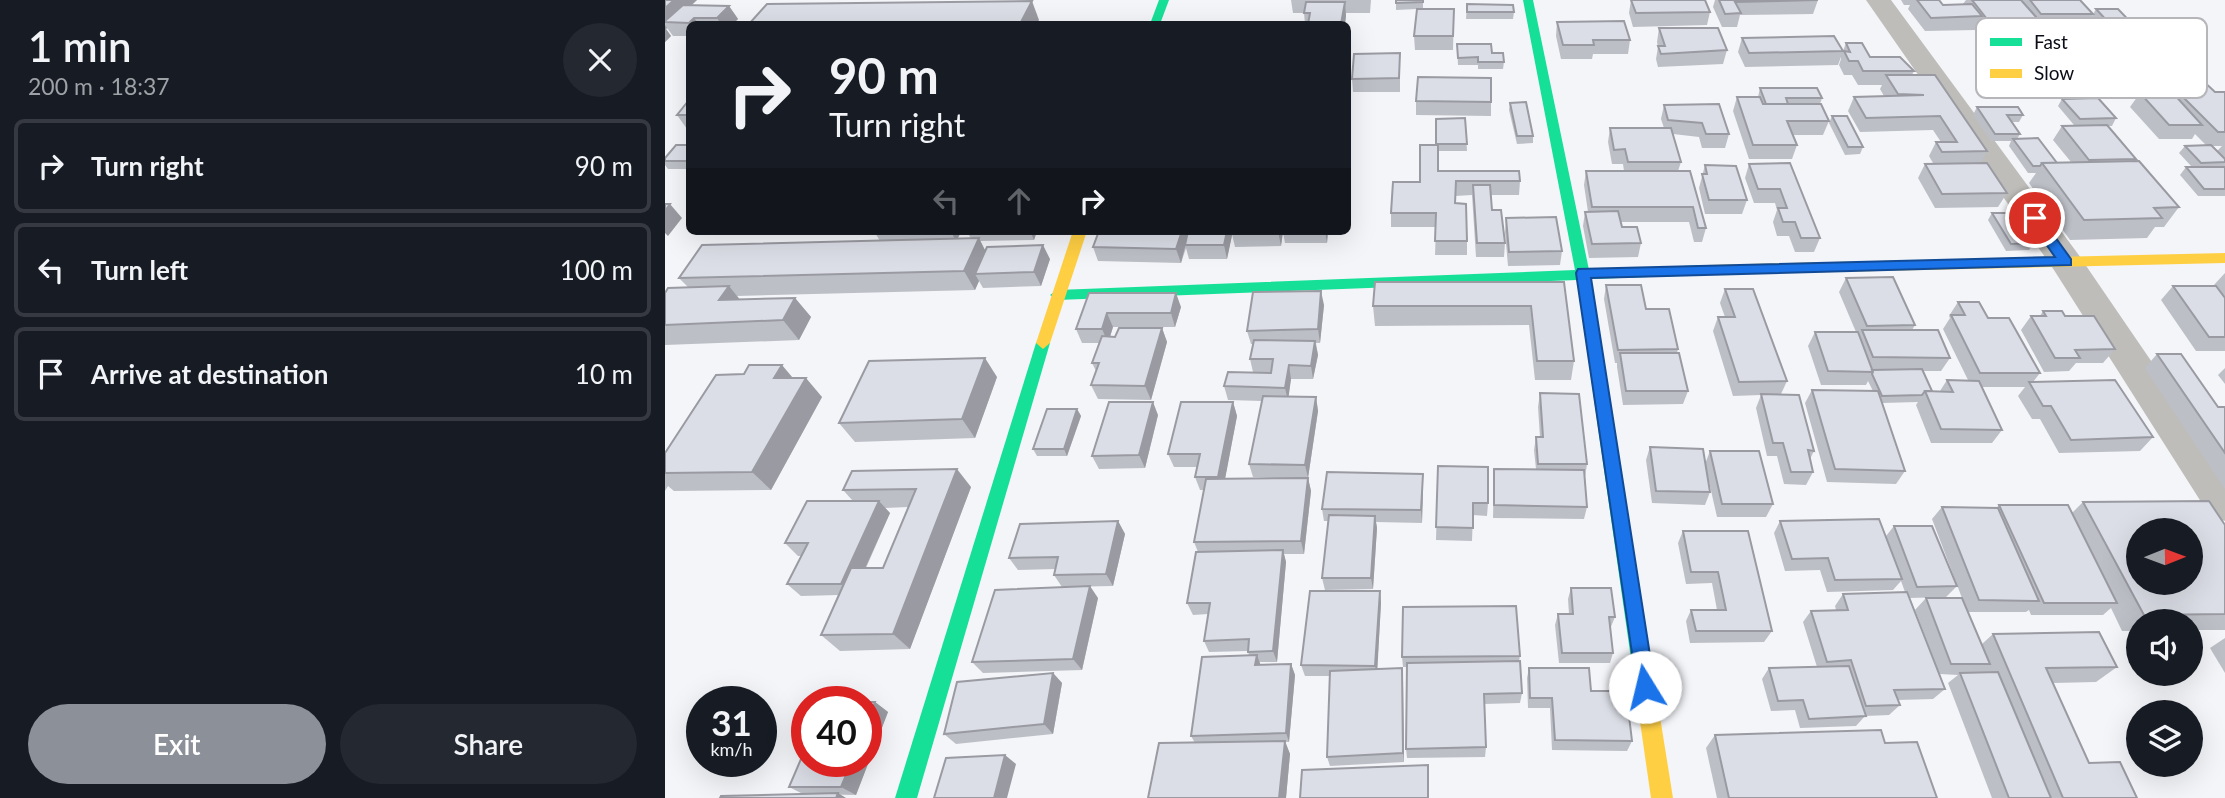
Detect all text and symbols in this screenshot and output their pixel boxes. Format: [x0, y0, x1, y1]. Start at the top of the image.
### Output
legend [1976, 18, 2207, 98]
text: 1 min [28, 21, 132, 71]
button: close [563, 23, 637, 97]
text: Fast [2034, 30, 2068, 53]
text: 90 m [829, 46, 939, 104]
icon: right [714, 49, 805, 140]
text: Slow [2034, 61, 2074, 84]
text: 200 m · 18:37 [28, 72, 170, 100]
text: Turn right [829, 105, 965, 144]
icon: right [32, 147, 70, 185]
text: Turn right [91, 150, 204, 182]
text: 90 m [575, 150, 633, 182]
icon: left [927, 182, 965, 220]
icon: ahead [1000, 182, 1038, 220]
icon: right [1073, 182, 1111, 220]
pin [2005, 188, 2065, 248]
icon: arrive [2016, 199, 2054, 237]
icon: left [32, 251, 70, 289]
text: Turn left [91, 254, 188, 286]
text: 100 m [560, 254, 633, 286]
icon: arrive [32, 355, 70, 393]
text: Arrive at destination [91, 358, 328, 390]
text: 10 m [575, 358, 633, 390]
north arrow [2126, 518, 2203, 595]
map controls [2126, 518, 2203, 777]
button: sound [2126, 609, 2203, 686]
position arrow [1608, 650, 1682, 724]
speed limit sign: 40 [791, 686, 882, 777]
button: layers [2126, 700, 2203, 777]
text: 31 [711, 701, 752, 743]
button: Exit [28, 704, 326, 784]
button: Share [340, 704, 637, 784]
text: km/h [710, 738, 753, 760]

